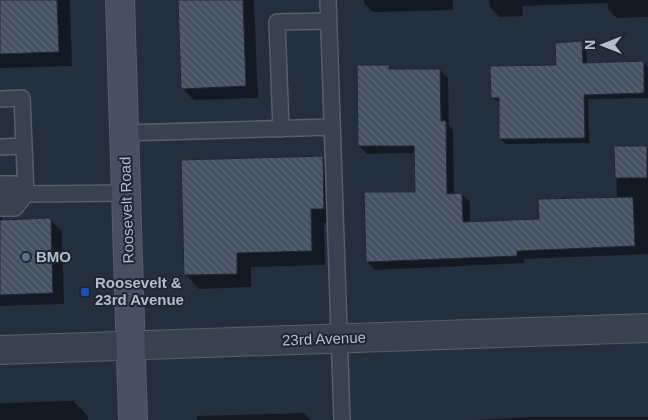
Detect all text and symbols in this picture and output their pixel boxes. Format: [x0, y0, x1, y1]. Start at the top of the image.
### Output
north arrow [578, 20, 628, 70]
text: N [582, 40, 598, 50]
street label: Roosevelt Road [116, 156, 137, 264]
place label: BMO [36, 248, 71, 265]
marker: BMO [20, 251, 32, 263]
place label: Roosevelt & 23rd Avenue [95, 274, 184, 308]
marker: Roosevelt & 23rd Avenue [79, 286, 91, 298]
street label: 23rd Avenue [282, 329, 366, 348]

